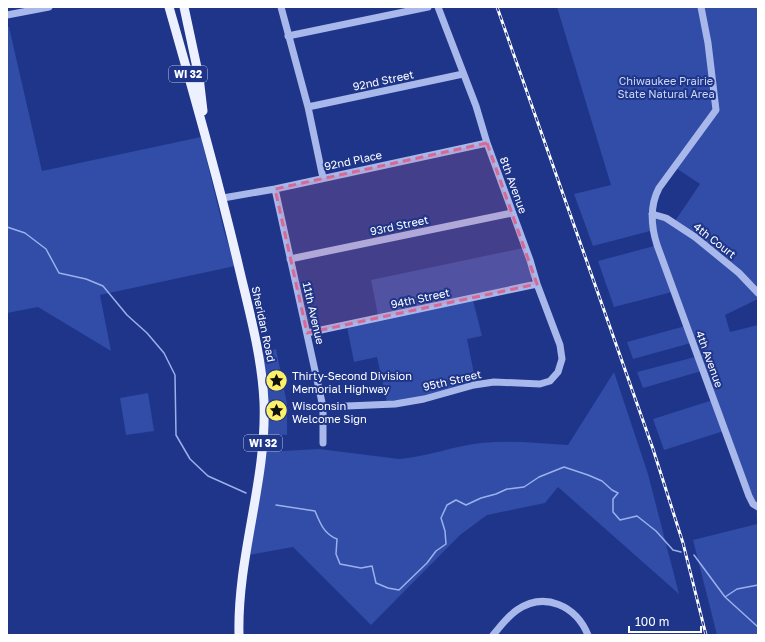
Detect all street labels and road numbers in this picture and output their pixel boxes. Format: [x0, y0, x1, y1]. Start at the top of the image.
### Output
road number: WI 32 [169, 66, 207, 82]
street label: 92nd Street [351, 67, 415, 93]
street label: 92nd Place [323, 148, 383, 172]
street label: 8th Avenue [498, 155, 530, 215]
street label: 93rd Street [369, 212, 429, 238]
street label: 4th Court [691, 219, 739, 261]
street label: 11th Avenue [301, 281, 327, 345]
street label: Sheridan Road [250, 285, 278, 363]
street label: 94th Street [389, 285, 451, 311]
street label: 4th Avenue [694, 329, 726, 389]
street label: 95th Street [422, 367, 482, 393]
road number: WI 32 [244, 435, 282, 451]

